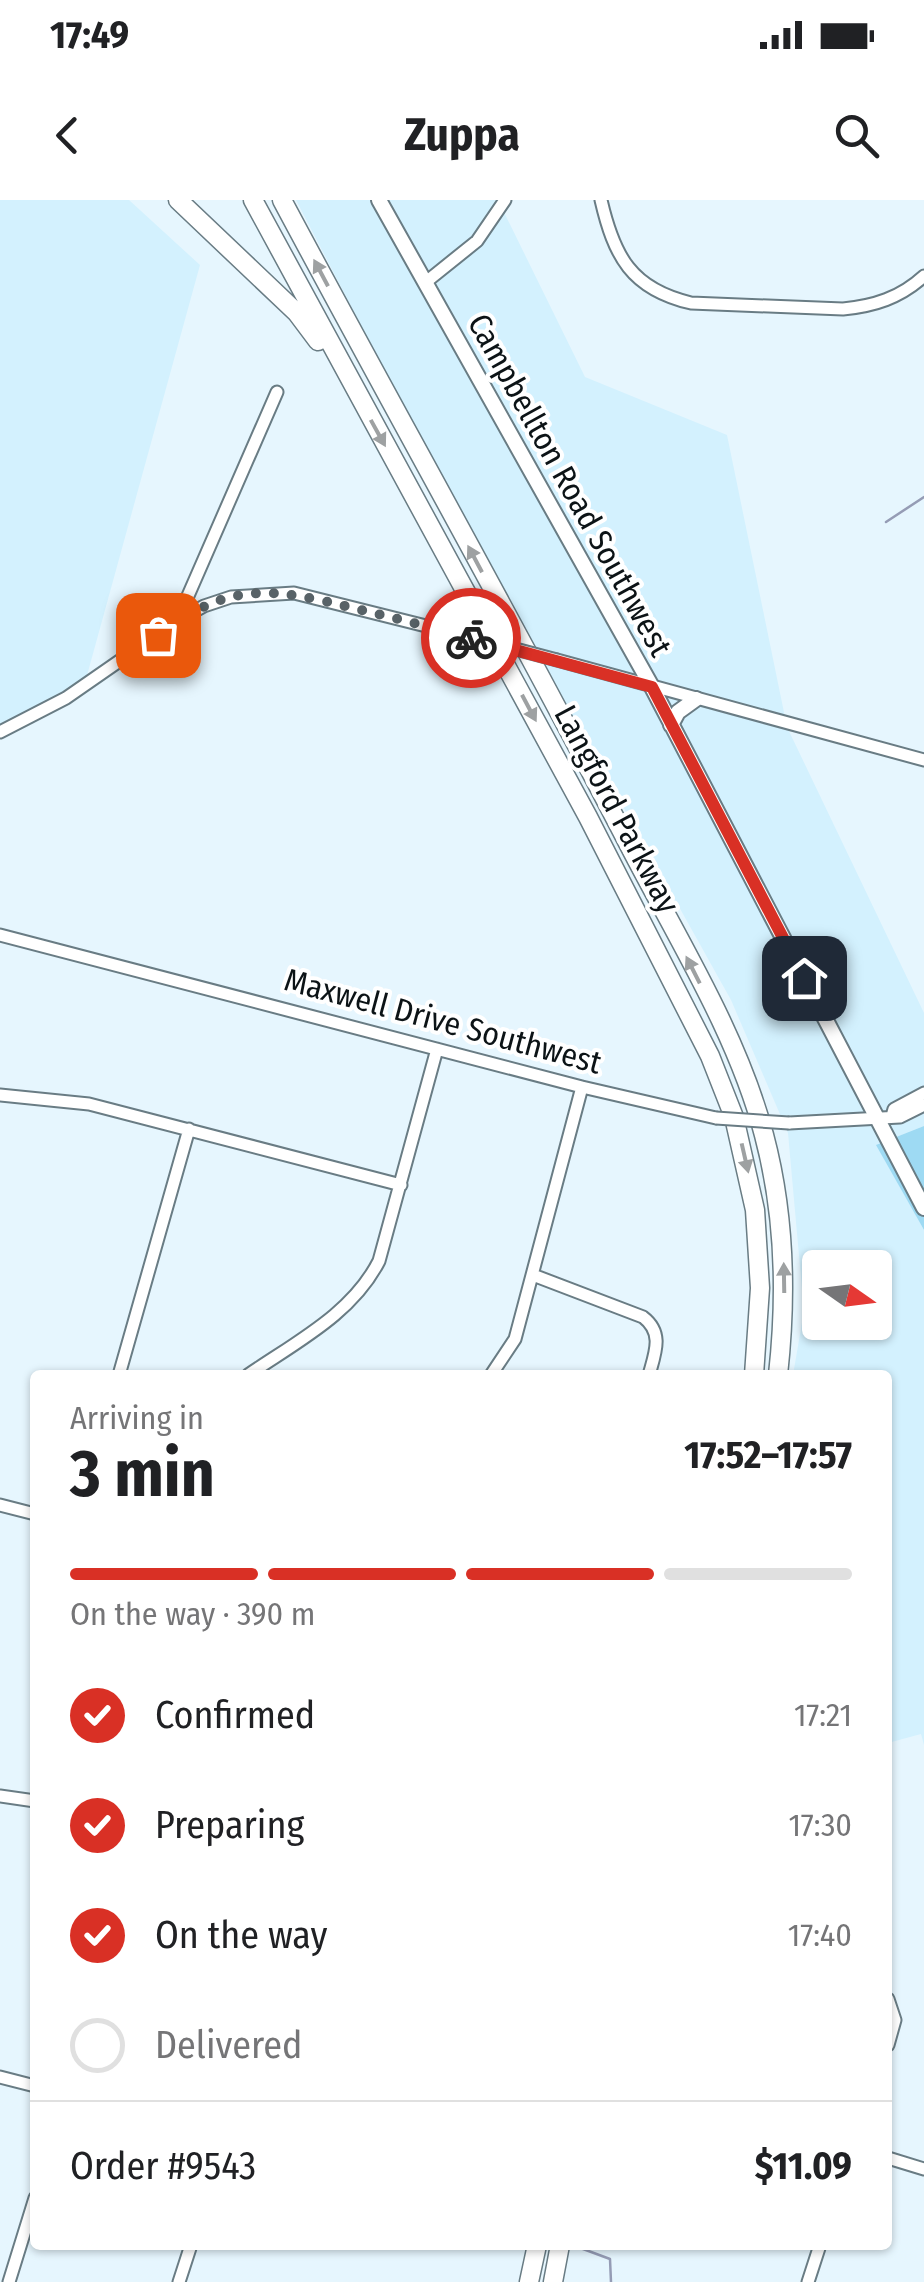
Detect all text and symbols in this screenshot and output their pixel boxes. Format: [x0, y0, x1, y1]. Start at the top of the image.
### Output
text: 17:49 [50, 12, 129, 58]
icon: back [40, 108, 95, 163]
text: Zuppa [404, 108, 520, 162]
icon: search [829, 108, 884, 163]
one-way arrow [313, 258, 330, 287]
street label: Campbellton Road Southwest [460, 307, 680, 663]
one-way arrow [368, 419, 386, 447]
one-way arrow [467, 544, 484, 573]
courier [421, 588, 521, 688]
pin [116, 593, 201, 678]
icon: bag [131, 608, 186, 663]
icon: bike [444, 611, 499, 666]
one-way arrow [521, 694, 538, 723]
street label: Langford Parkway [546, 699, 688, 920]
pin [762, 936, 847, 1021]
icon: home [777, 951, 832, 1006]
one-way arrow [685, 955, 702, 984]
street label: Maxwell Drive Southwest [280, 960, 606, 1082]
one-way arrow [738, 1143, 753, 1174]
north arrow [802, 1250, 892, 1340]
map controls [802, 1250, 892, 1340]
one-way arrow [775, 1261, 791, 1293]
text: Arriving in [70, 1399, 204, 1437]
text: 17:52–17:57 [684, 1432, 852, 1478]
text: 3 min [70, 1435, 215, 1513]
text: On the way · 390 m [70, 1595, 315, 1633]
icon: check [70, 1688, 125, 1743]
text: Confirmed [155, 1692, 315, 1738]
text: 17:21 [794, 1696, 852, 1734]
icon: check [70, 1798, 125, 1853]
text: Preparing [155, 1802, 304, 1848]
text: 17:30 [788, 1806, 852, 1844]
icon: check [70, 1908, 125, 1963]
text: On the way [155, 1912, 327, 1958]
text: 17:40 [788, 1916, 852, 1954]
text: Delivered [155, 2022, 302, 2068]
text: Order #9543 [70, 2143, 256, 2189]
text: $11.09 [755, 2143, 852, 2189]

